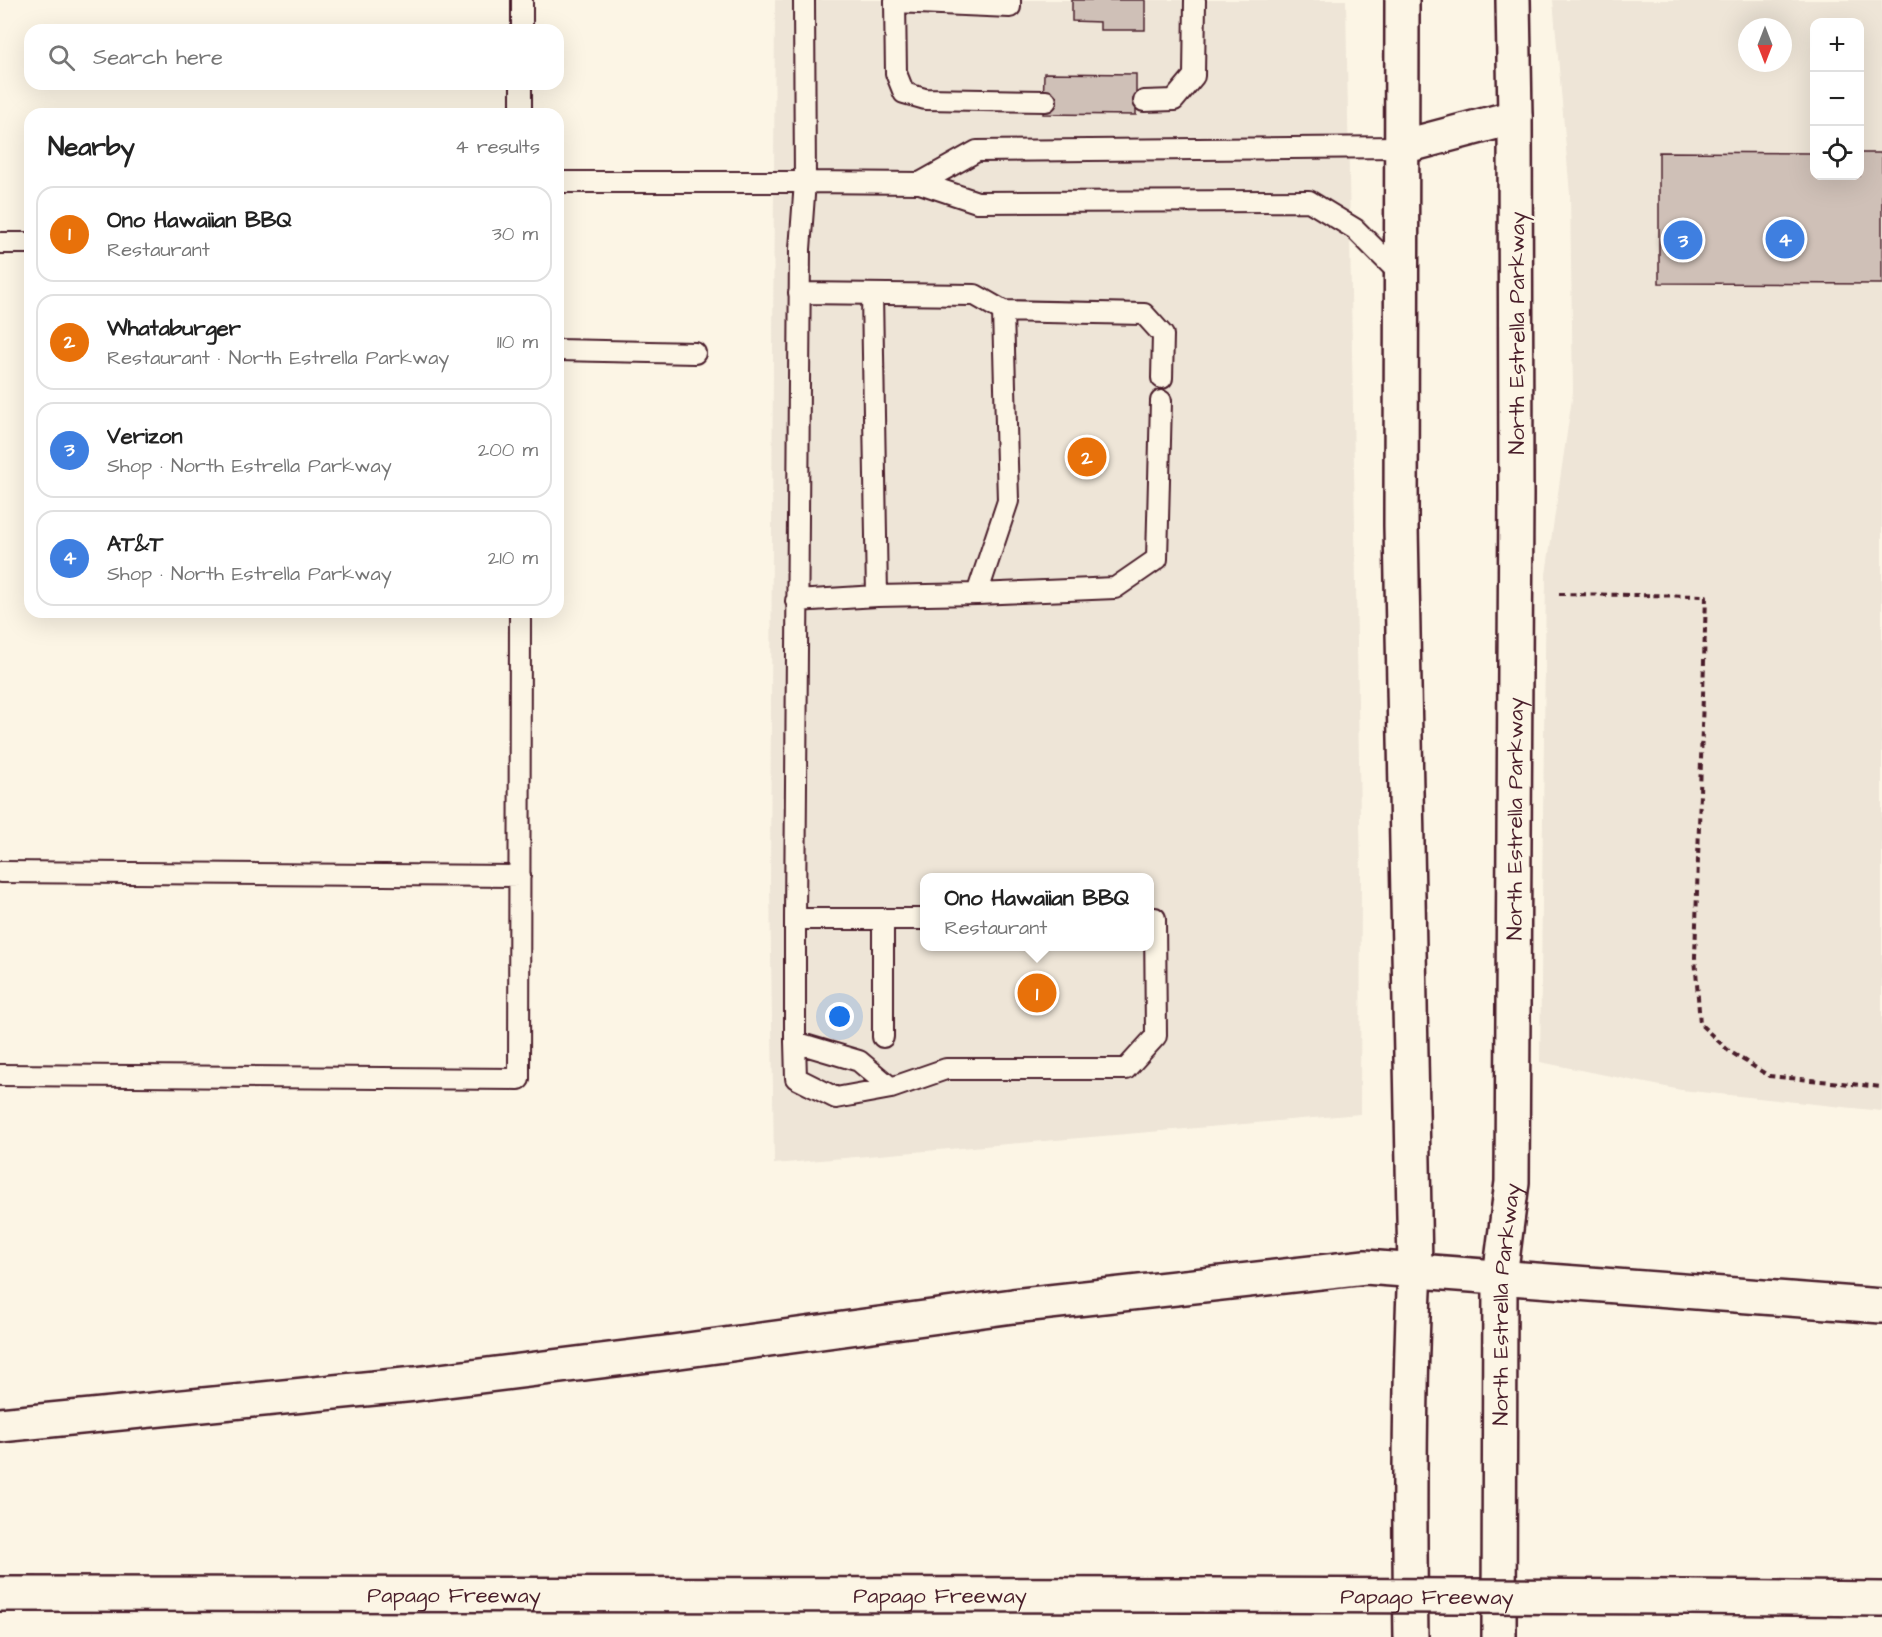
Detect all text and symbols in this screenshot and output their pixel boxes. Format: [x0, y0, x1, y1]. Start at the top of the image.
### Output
north arrow [1738, 18, 1792, 72]
map controls [1810, 18, 1864, 180]
button: + [1810, 18, 1864, 72]
search box [24, 24, 564, 90]
icon: search [45, 41, 78, 74]
text: Search here [93, 42, 223, 73]
button: − [1810, 72, 1864, 126]
button: locate [1810, 126, 1864, 180]
text: Nearby [48, 129, 135, 165]
text: 4 results [455, 133, 540, 161]
text: Ono Hawaiian BBQ [107, 205, 292, 236]
street label: North Estrella Parkway [1502, 212, 1534, 454]
pin: 4 [1766, 216, 1804, 262]
pin: 3 [1664, 218, 1702, 262]
text: 1 [68, 220, 71, 248]
text: 30 m [492, 220, 538, 248]
text: Restaurant [107, 236, 210, 264]
text: Whataburger [107, 313, 241, 344]
text: 2 [64, 328, 75, 356]
text: 110 m [497, 328, 538, 356]
text: Restaurant · North Estrella Parkway [107, 344, 449, 372]
text: Verizon [107, 421, 182, 452]
pin: 2 [1068, 434, 1106, 480]
text: 3 [64, 436, 75, 464]
text: 200 m [478, 436, 538, 464]
text: Shop · North Estrella Parkway [107, 452, 392, 480]
text: AT&T [107, 529, 163, 560]
text: 4 [63, 544, 76, 572]
text: 210 m [488, 544, 538, 572]
text: Shop · North Estrella Parkway [107, 560, 392, 588]
street label: North Estrella Parkway [1499, 697, 1533, 940]
popup [920, 873, 1154, 951]
text: Ono Hawaiian BBQ [944, 883, 1130, 914]
text: Restaurant [944, 914, 1047, 942]
pin: 1 [1018, 970, 1056, 1016]
your location [825, 1002, 854, 1031]
street label: North Estrella Parkway [1486, 1182, 1530, 1425]
street label: Papago Freeway [367, 1580, 541, 1612]
street label: Papago Freeway [853, 1581, 1027, 1613]
street label: Papago Freeway [1340, 1582, 1514, 1614]

